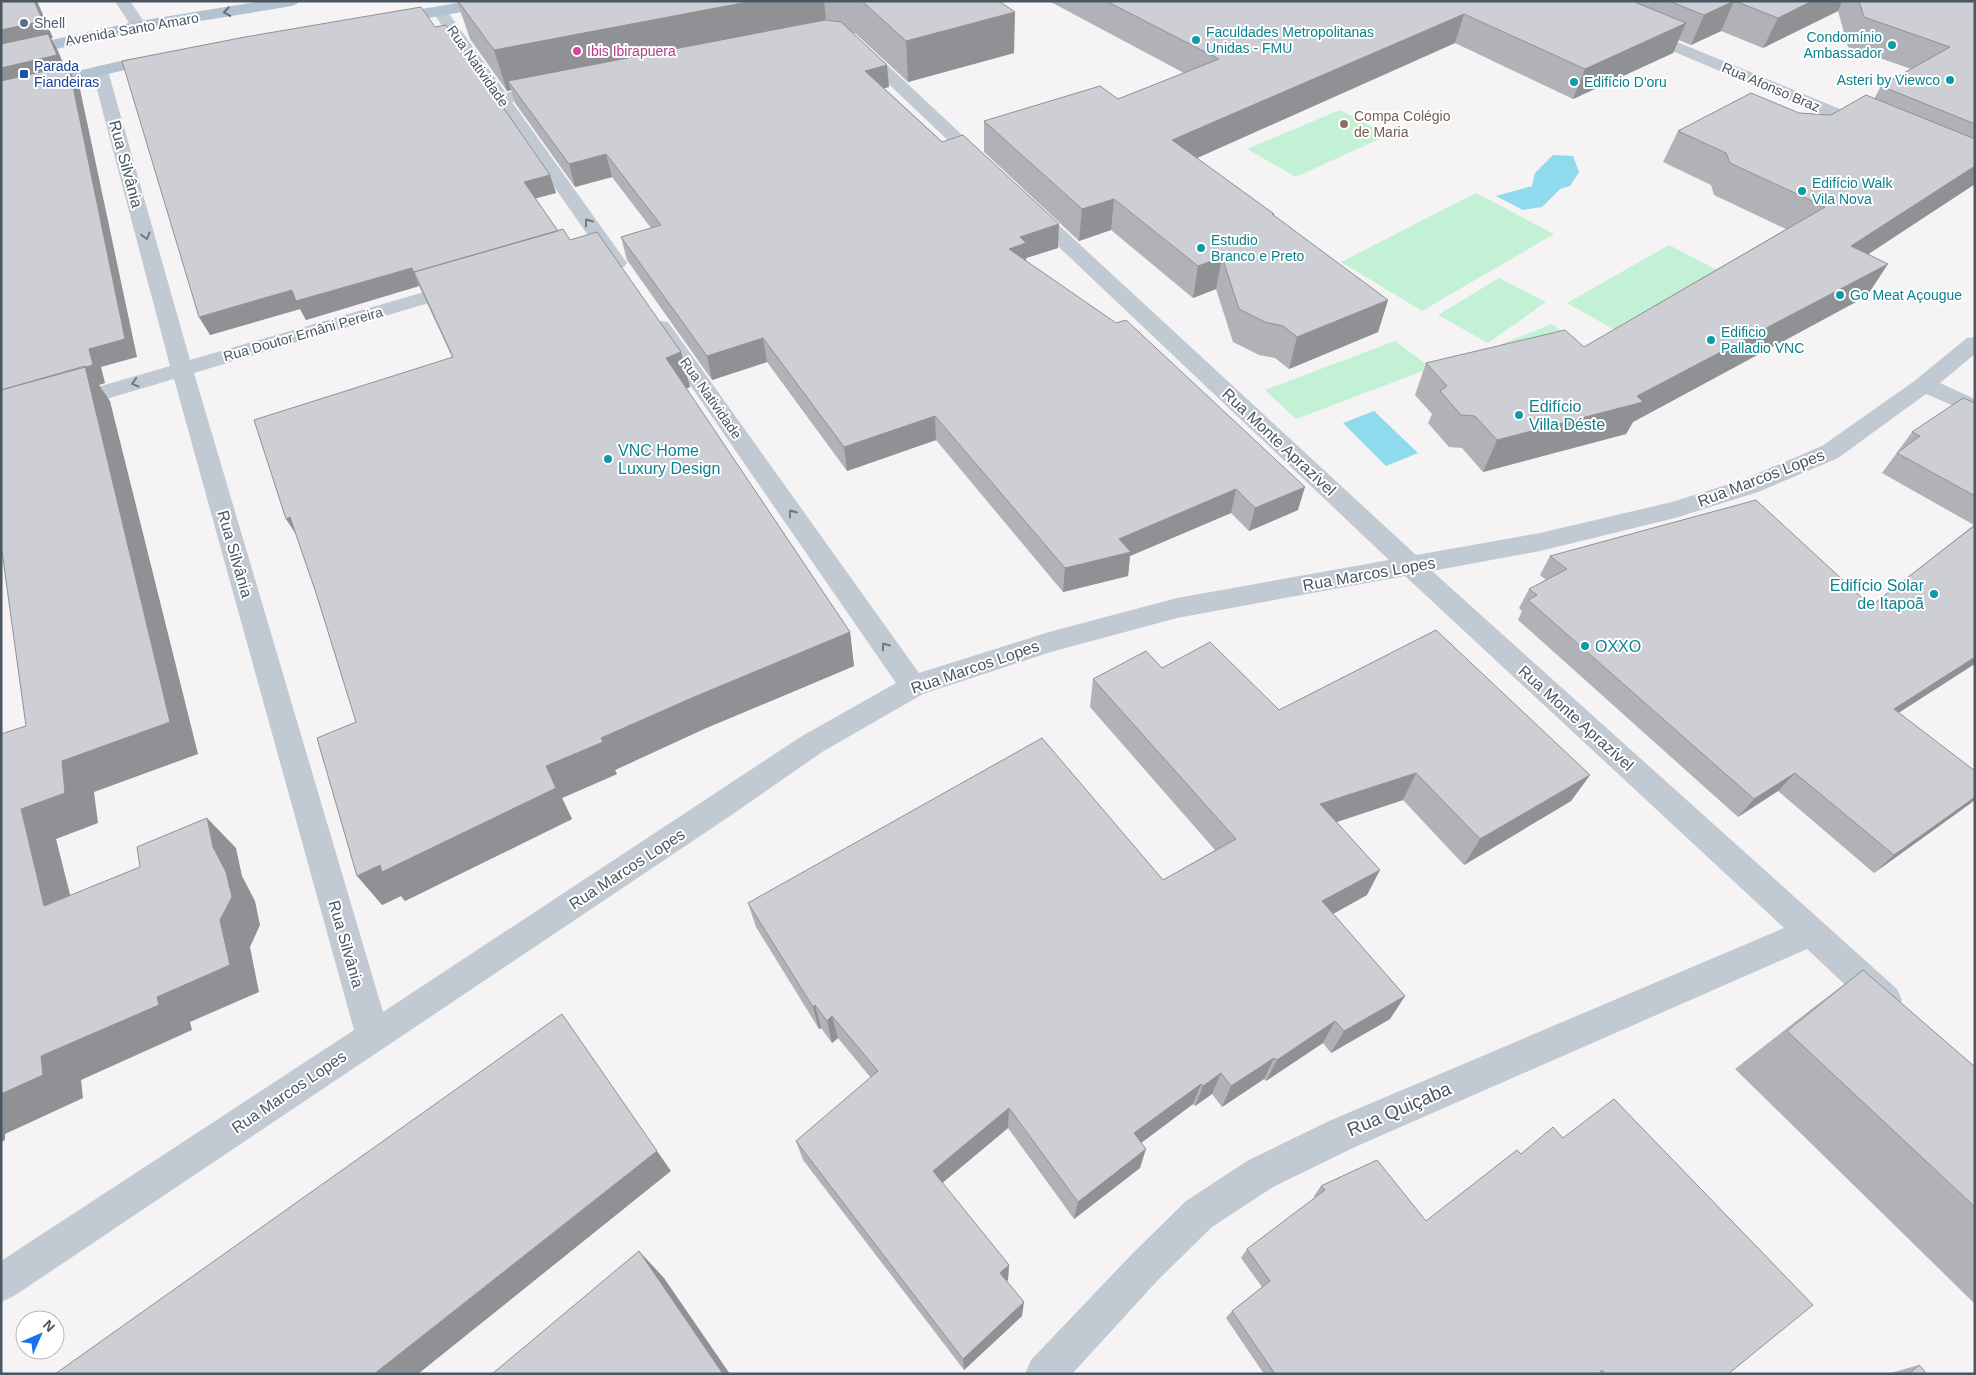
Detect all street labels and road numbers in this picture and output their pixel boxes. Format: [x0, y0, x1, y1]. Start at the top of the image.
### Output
street label: Avenida Santo Amaro [64, 9, 200, 49]
street label: Rua Natividade [444, 22, 512, 110]
street label: Rua Afonso Braz [1720, 59, 1822, 115]
street label: Rua Silvânia [106, 118, 146, 210]
street label: Rua Doutor Ernâni Pereira [221, 304, 385, 364]
street label: Rua Natividade [677, 354, 745, 442]
street label: Rua Monte Aprazível [1219, 385, 1339, 499]
street label: Rua Marcos Lopes [1695, 446, 1827, 510]
street label: Rua Silvânia [214, 508, 256, 600]
street label: Rua Marcos Lopes [1301, 554, 1437, 594]
street label: Rua Marcos Lopes [909, 637, 1041, 697]
street label: Rua Monte Aprazível [1515, 662, 1637, 774]
street label: Rua Marcos Lopes [566, 825, 688, 913]
street label: Rua Silvânia [325, 898, 367, 990]
street label: Rua Marcos Lopes [229, 1047, 349, 1137]
street label: Rua Quiçaba [1344, 1078, 1455, 1140]

